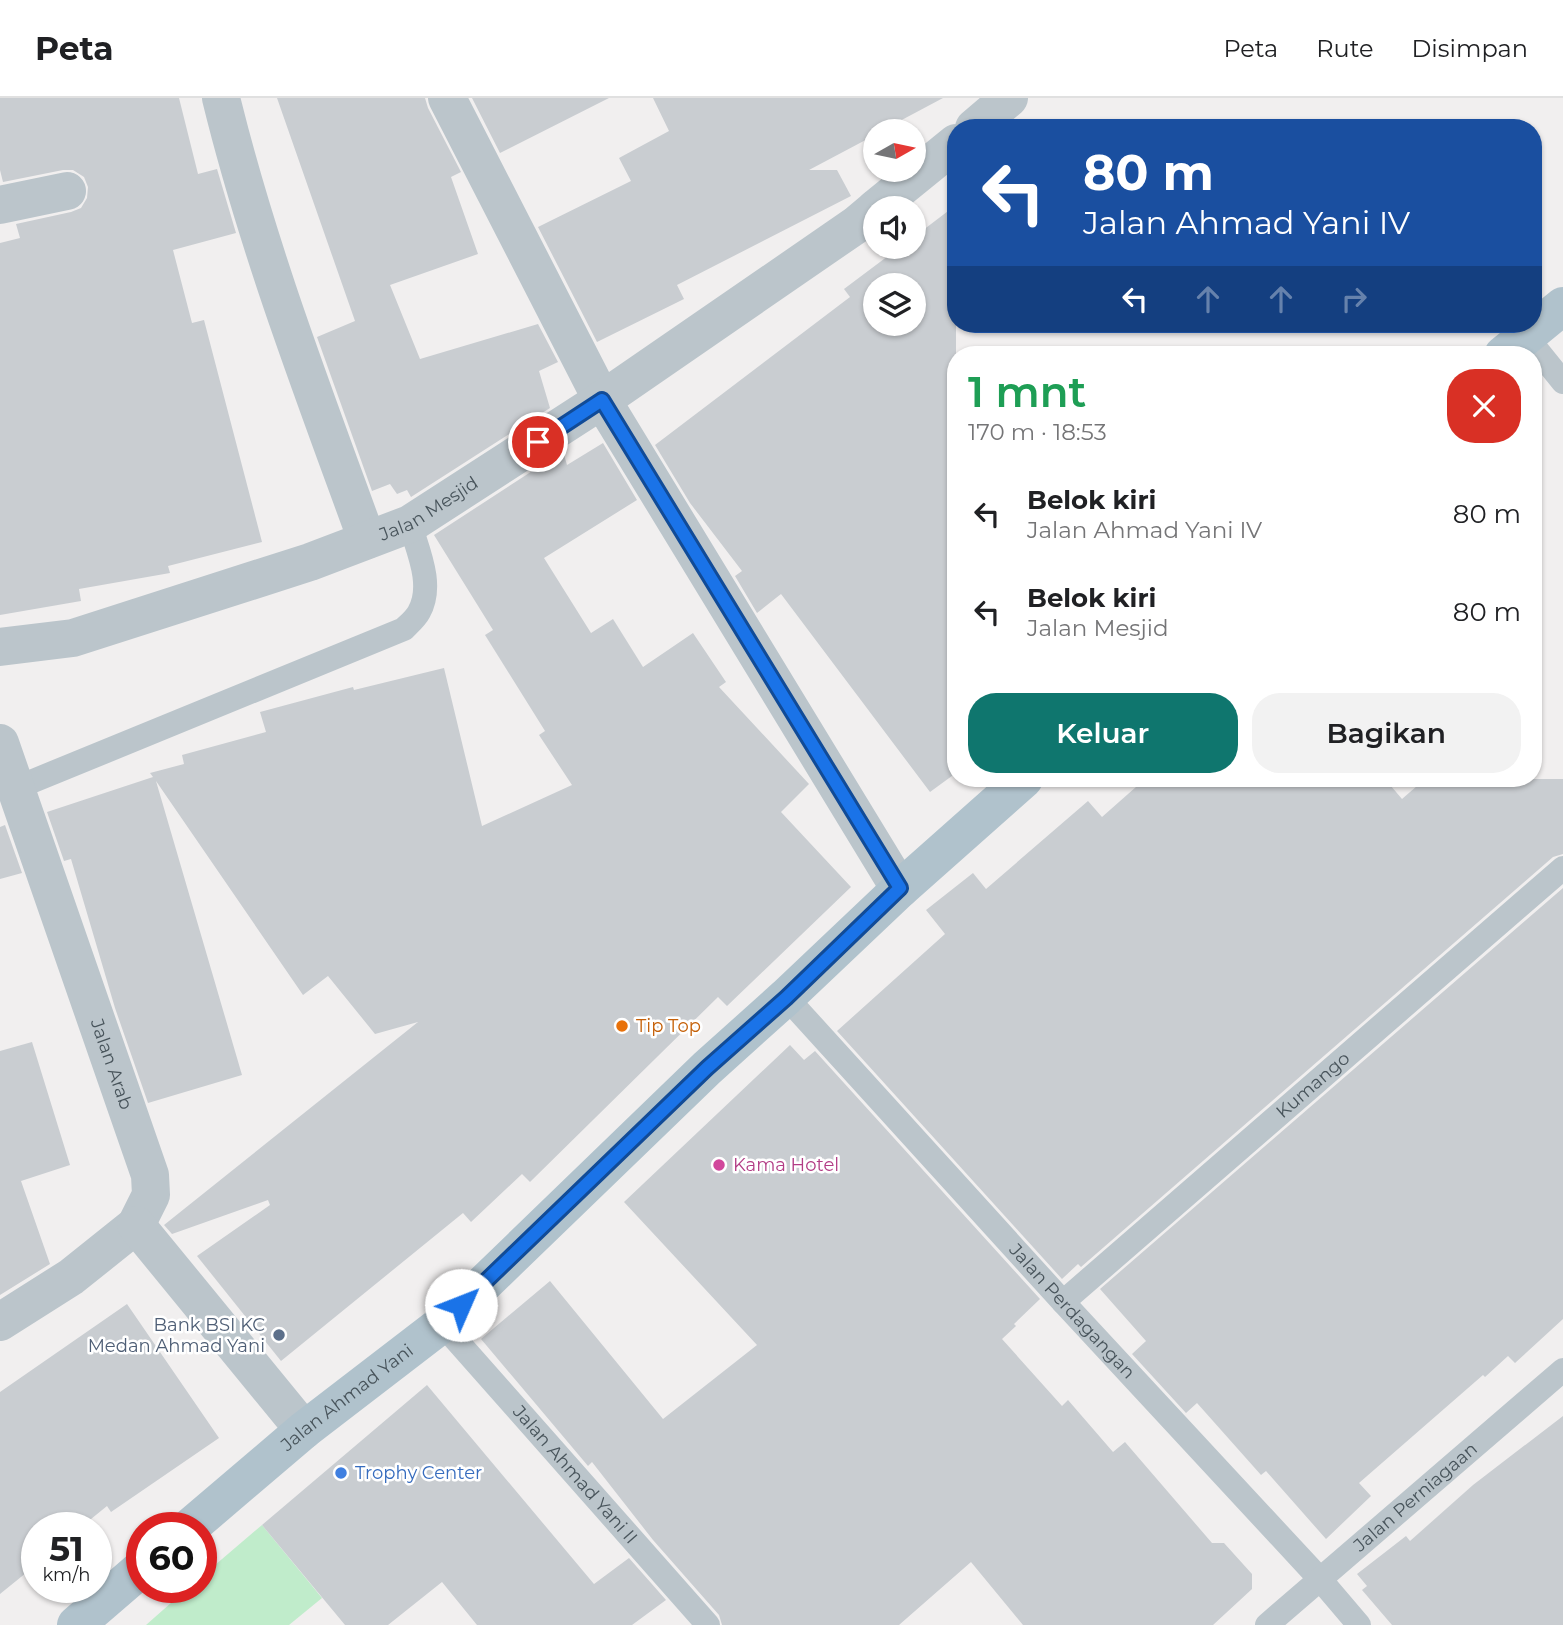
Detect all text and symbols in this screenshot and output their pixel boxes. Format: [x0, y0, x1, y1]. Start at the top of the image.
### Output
text: Peta [35, 28, 114, 68]
text: Peta [1223, 34, 1278, 63]
text: Rute [1316, 34, 1374, 63]
text: Disimpan [1412, 34, 1528, 63]
north arrow [863, 119, 926, 182]
map controls [863, 119, 926, 336]
text: 80 m [1083, 143, 1214, 202]
icon: left [968, 147, 1059, 238]
button: sound [863, 196, 926, 259]
text: Jalan Ahmad Yani IV [1083, 203, 1410, 242]
button: layers [863, 273, 926, 336]
icon: left [1116, 280, 1154, 318]
icon: ahead [1189, 280, 1227, 318]
icon: ahead [1262, 280, 1300, 318]
icon: right [1335, 280, 1373, 318]
text: 1 mnt [968, 366, 1086, 418]
button: close [1447, 369, 1521, 443]
pin [508, 412, 568, 472]
text: 170 m · 18:53 [968, 418, 1107, 446]
icon: arrive [519, 423, 557, 461]
street label: Jalan Mesjid [375, 472, 482, 546]
text: Belok kiri [1027, 484, 1156, 516]
icon: left [968, 495, 1006, 533]
text: 80 m [1453, 498, 1521, 530]
text: Jalan Ahmad Yani IV [1027, 516, 1262, 544]
text: Belok kiri [1027, 582, 1156, 614]
icon: left [968, 593, 1006, 631]
text: 80 m [1453, 596, 1521, 628]
text: Jalan Mesjid [1027, 614, 1169, 642]
button: Keluar [968, 693, 1238, 773]
button: Bagikan [1252, 693, 1521, 773]
street label: Jalan Arab [85, 1015, 137, 1112]
place label: Tip Top [636, 1015, 701, 1037]
marker: Tip Top [614, 1018, 630, 1034]
street label: Kumango [1272, 1047, 1354, 1123]
place label: Kama Hotel [733, 1154, 839, 1176]
marker: Kama Hotel [711, 1157, 727, 1173]
street label: Jalan Perdagangan [1004, 1238, 1140, 1383]
position arrow [424, 1268, 498, 1342]
place label: Bank BSI KC Medan Ahmad Yani [88, 1314, 265, 1357]
marker: Bank BSI KC Medan Ahmad Yani [271, 1327, 287, 1343]
street label: Jalan Ahmad Yani [276, 1339, 418, 1456]
street label: Jalan Ahmad Yani II [508, 1400, 642, 1548]
street label: Jalan Perniagaan [1348, 1438, 1482, 1557]
place label: Trophy Center [355, 1462, 482, 1484]
marker: Trophy Center [333, 1465, 349, 1481]
speed limit sign: 60 [126, 1512, 217, 1603]
text: 51 [49, 1527, 84, 1570]
text: km/h [42, 1564, 91, 1586]

